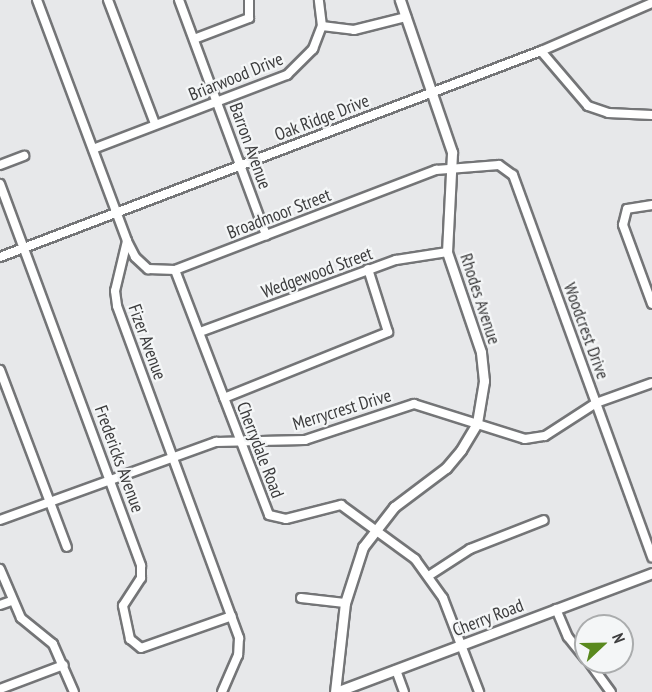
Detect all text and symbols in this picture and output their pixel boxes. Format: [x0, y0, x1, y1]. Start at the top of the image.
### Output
street label: Briarwood Drive [186, 48, 286, 106]
street label: Oak Ridge Drive [271, 90, 373, 146]
street label: Barron Avenue [224, 100, 276, 192]
street label: Broadmoor Street [224, 184, 334, 244]
street label: Wedgewood Street [259, 243, 375, 303]
street label: Rhodes Avenue [455, 250, 505, 348]
street label: Woodcrest Drive [559, 280, 613, 382]
street label: Fizer Avenue [123, 301, 171, 383]
street label: Merrycrest Drive [290, 385, 394, 435]
street label: Cherrydale Road [232, 399, 288, 501]
street label: Fredericks Avenue [90, 402, 148, 516]
street label: Cherry Road [449, 595, 527, 641]
north arrow [574, 614, 634, 674]
text: N [608, 630, 630, 646]

